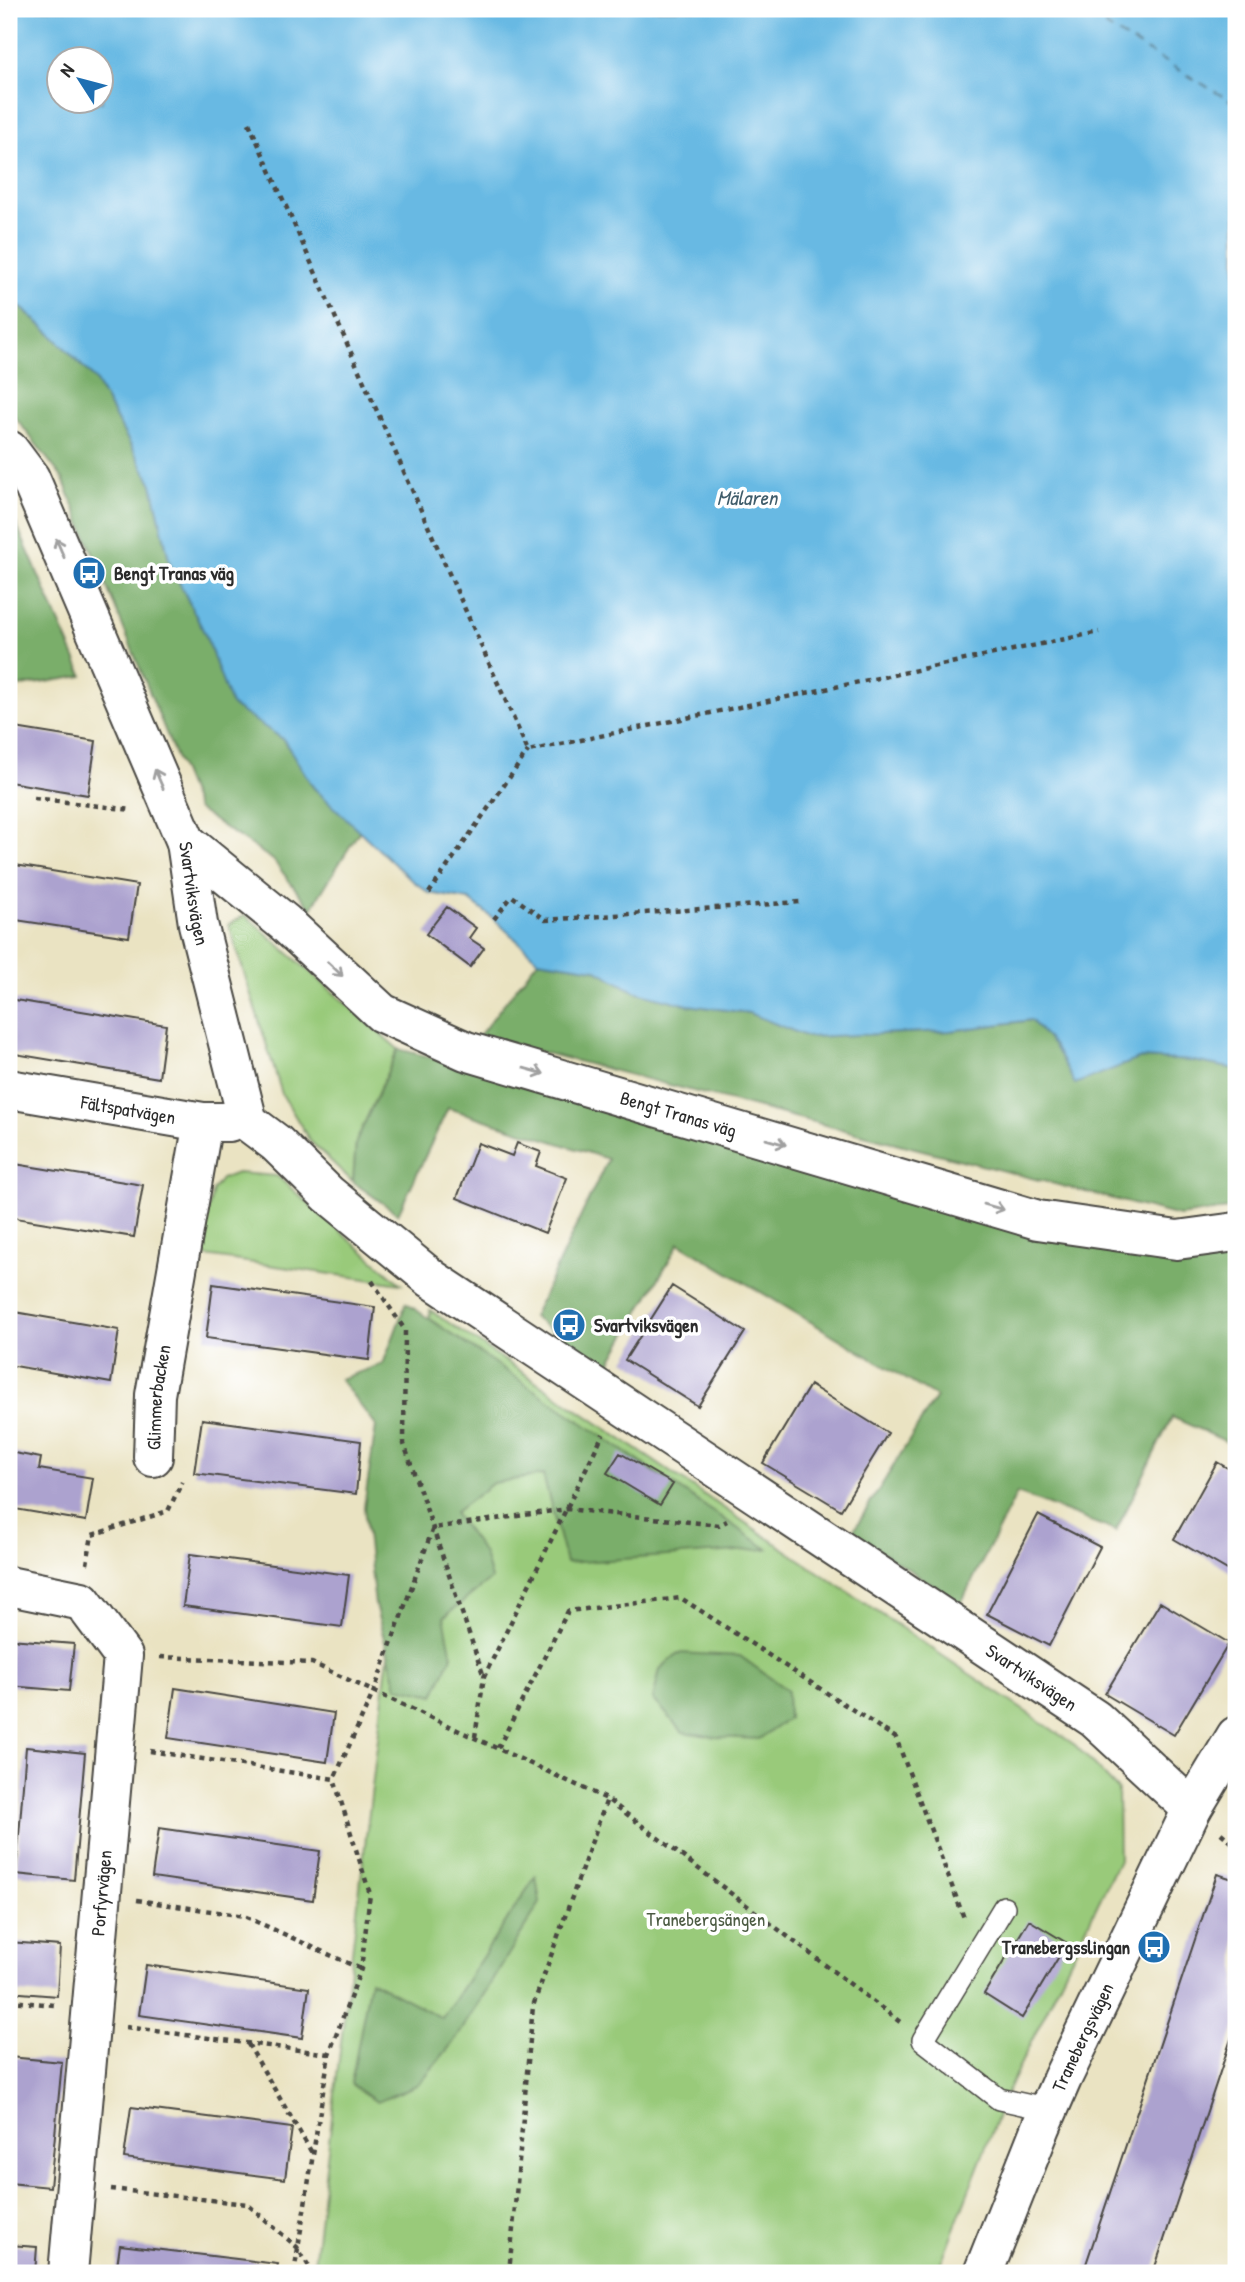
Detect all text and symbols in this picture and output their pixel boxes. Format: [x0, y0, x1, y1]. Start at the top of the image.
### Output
north arrow [46, 46, 116, 116]
text: N [53, 58, 80, 82]
water label: Mälaren [717, 483, 779, 512]
one-way arrow [53, 537, 66, 559]
bus stop icon: Bengt Tranas väg [70, 554, 108, 592]
place label: Bengt Tranas väg [114, 560, 235, 587]
one-way arrow [152, 769, 165, 791]
street label: Svartviksvägen [173, 840, 216, 948]
one-way arrow [326, 961, 344, 977]
one-way arrow [523, 1066, 545, 1079]
street label: Bengt Tranas väg [617, 1084, 740, 1143]
street label: Fältspatvägen [78, 1088, 177, 1130]
one-way arrow [765, 1137, 787, 1150]
one-way arrow [983, 1201, 1005, 1214]
bus stop icon: Svartviksvägen [550, 1306, 588, 1344]
place label: Svartviksvägen [594, 1312, 699, 1339]
street label: Glimmerbacken [140, 1343, 177, 1450]
street label: Svartviksvägen [981, 1637, 1082, 1717]
street label: Porfyrvägen [84, 1849, 118, 1937]
park label: Tranebergsängen [647, 1906, 765, 1932]
bus stop icon: Tranebergsslingan [1135, 1928, 1173, 1966]
place label: Tranebergsslingan [1001, 1934, 1130, 1961]
street label: Tranebergsvägen [1045, 1978, 1119, 2096]

